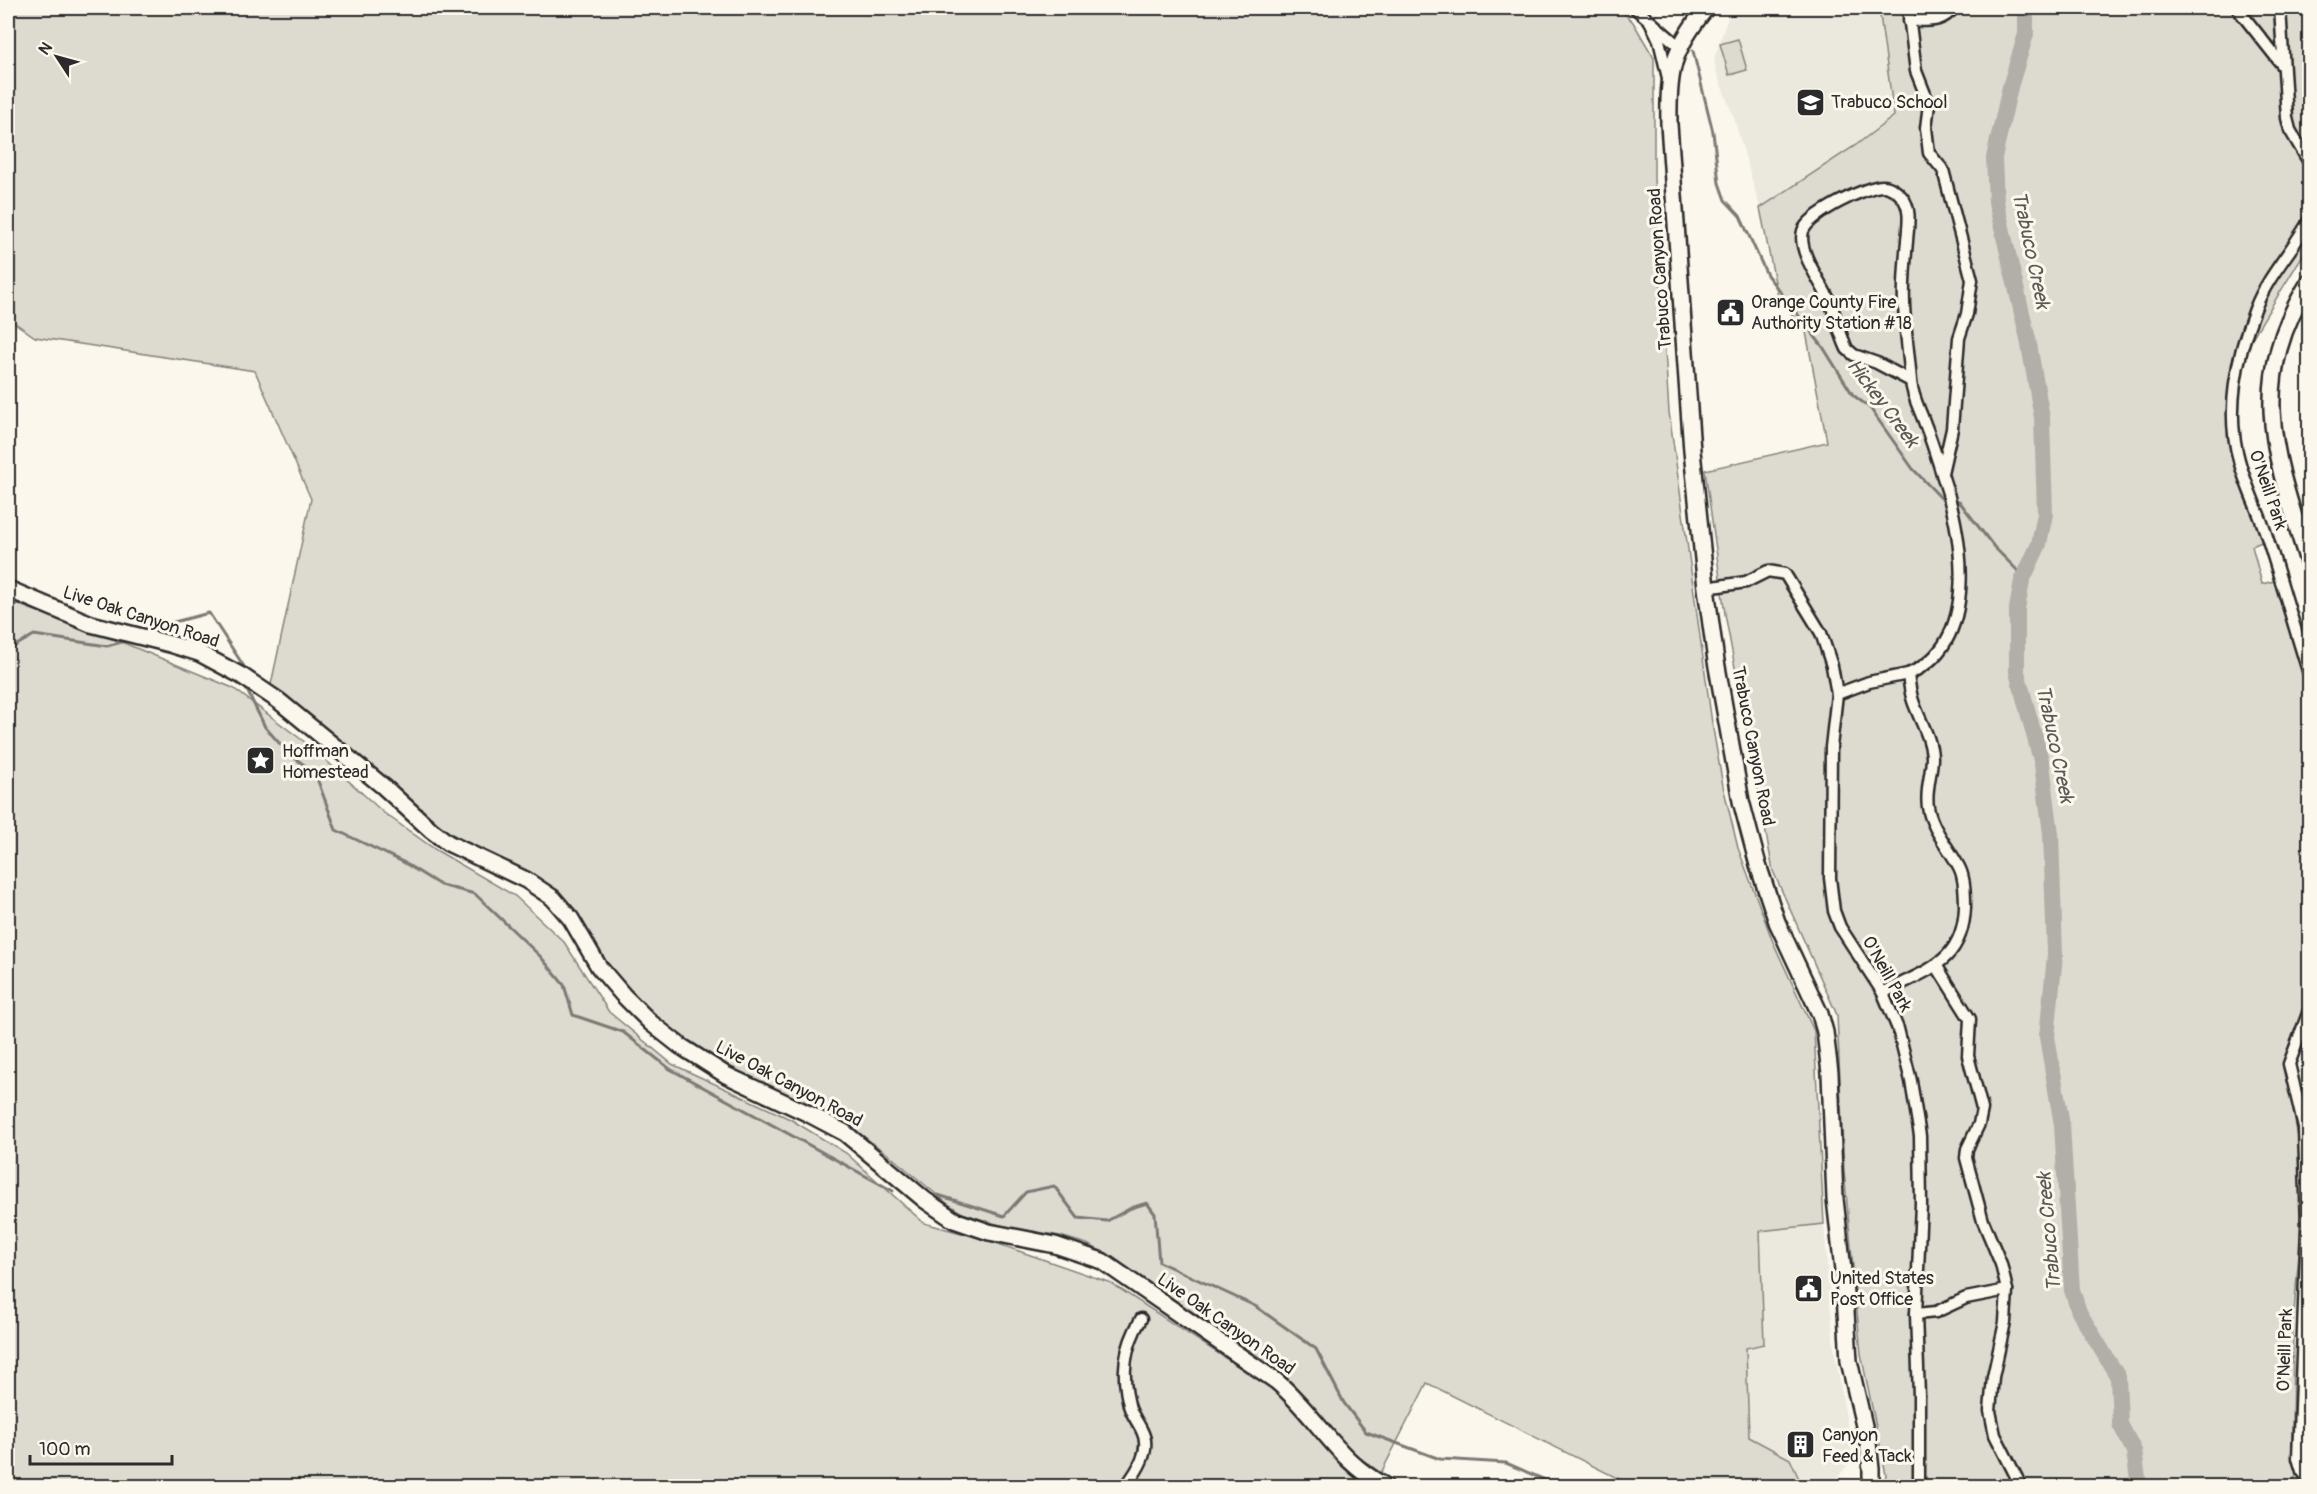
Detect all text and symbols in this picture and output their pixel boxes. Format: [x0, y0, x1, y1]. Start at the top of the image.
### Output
north arrow [27, 27, 87, 87]
text: N [34, 38, 57, 59]
school or university icon: Trabuco School [1794, 86, 1826, 118]
place label: Trabuco School [1831, 91, 1948, 114]
street label: Trabuco Canyon Road [1643, 187, 1677, 351]
water label: Trabuco Creek [2006, 189, 2056, 313]
place label: Orange County Fire Authority Station #18 [1751, 291, 1912, 335]
public building icon: Orange County Fire Authority Station #18 [1714, 296, 1746, 328]
water label: Hickey Creek [1842, 354, 1925, 454]
street label: O'Neill Park [2244, 447, 2293, 534]
street label: Live Oak Canyon Road [60, 581, 222, 653]
street label: Trabuco Canyon Road [1726, 664, 1780, 828]
water label: Trabuco Creek [2030, 683, 2080, 807]
place label: Hoffman Homestead [282, 740, 369, 784]
place icon: Hoffman Homestead [245, 745, 277, 777]
street label: O'Neill Park [1857, 932, 1917, 1016]
street label: Live Oak Canyon Road [712, 1036, 866, 1132]
water label: Trabuco Creek [2031, 1170, 2067, 1292]
place label: United States Post Office [1830, 1267, 1934, 1311]
street label: Live Oak Canyon Road [1153, 1268, 1299, 1380]
public building icon: United States Post Office [1793, 1272, 1825, 1304]
street label: O'Neill Park [2272, 1308, 2298, 1392]
place label: Canyon Feed & Tack [1822, 1424, 1912, 1468]
scale bar [30, 1428, 172, 1466]
building icon: Canyon Feed & Tack [1785, 1429, 1817, 1461]
text: 100 m [39, 1438, 91, 1461]

